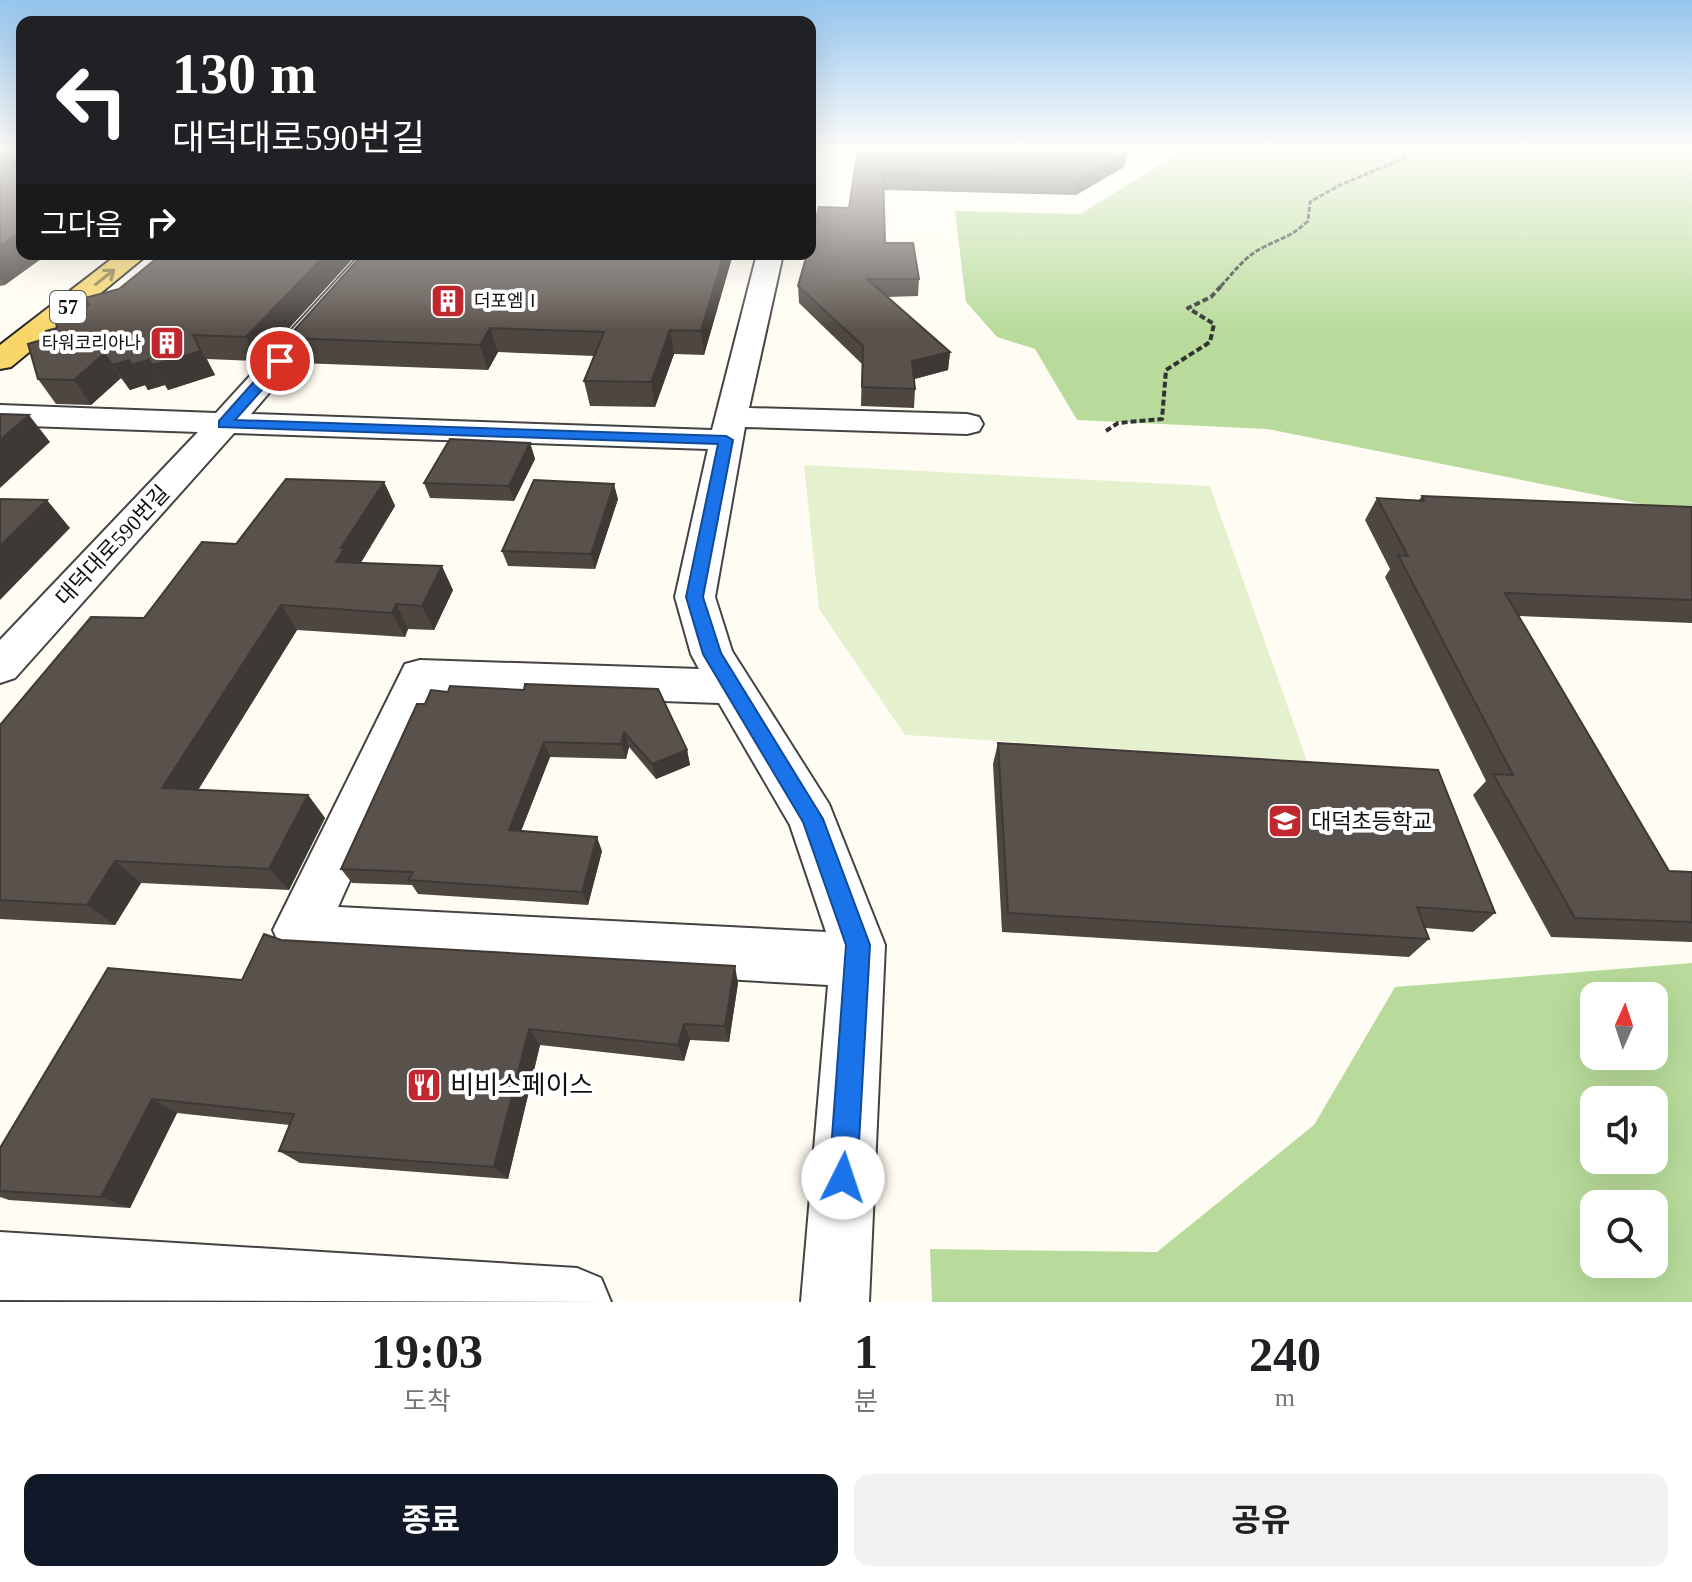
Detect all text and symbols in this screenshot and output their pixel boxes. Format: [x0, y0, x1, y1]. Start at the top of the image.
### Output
text: 130 m [172, 43, 317, 105]
icon: left [40, 48, 144, 152]
text: 대덕대로590번길 [172, 118, 425, 158]
icon: right [139, 200, 183, 244]
text: 그다음 [40, 208, 123, 241]
one-way arrow [94, 269, 115, 286]
building icon: 더포엠Ⅰ [429, 282, 467, 320]
road number: 57 [50, 291, 86, 323]
place label: 더포엠Ⅰ [474, 291, 542, 311]
building icon: 타워코리아나 [148, 324, 186, 362]
pin [246, 327, 314, 395]
place label: 타워코리아나 [42, 333, 141, 353]
icon: arrive [258, 339, 302, 383]
street label: 대덕대로590번길 [51, 480, 174, 610]
school or university icon: 대덕초등학교 [1266, 802, 1304, 840]
place label: 대덕초등학교 [1311, 809, 1432, 834]
north arrow [1580, 982, 1668, 1070]
map controls [1580, 982, 1668, 1278]
restaurant icon: 비비스페이스 [405, 1066, 443, 1104]
place label: 비비스페이스 [450, 1071, 594, 1100]
button: sound [1580, 1086, 1668, 1174]
position arrow [801, 1136, 885, 1220]
button: search [1580, 1190, 1668, 1278]
text: 19:03 [371, 1325, 483, 1378]
text: 1 [854, 1325, 878, 1378]
text: 240 [1249, 1328, 1321, 1381]
text: m [1275, 1383, 1295, 1412]
text: 도착 [403, 1387, 451, 1416]
text: 분 [854, 1387, 878, 1416]
button: 종료 [24, 1474, 838, 1566]
button: 공유 [854, 1474, 1668, 1566]

